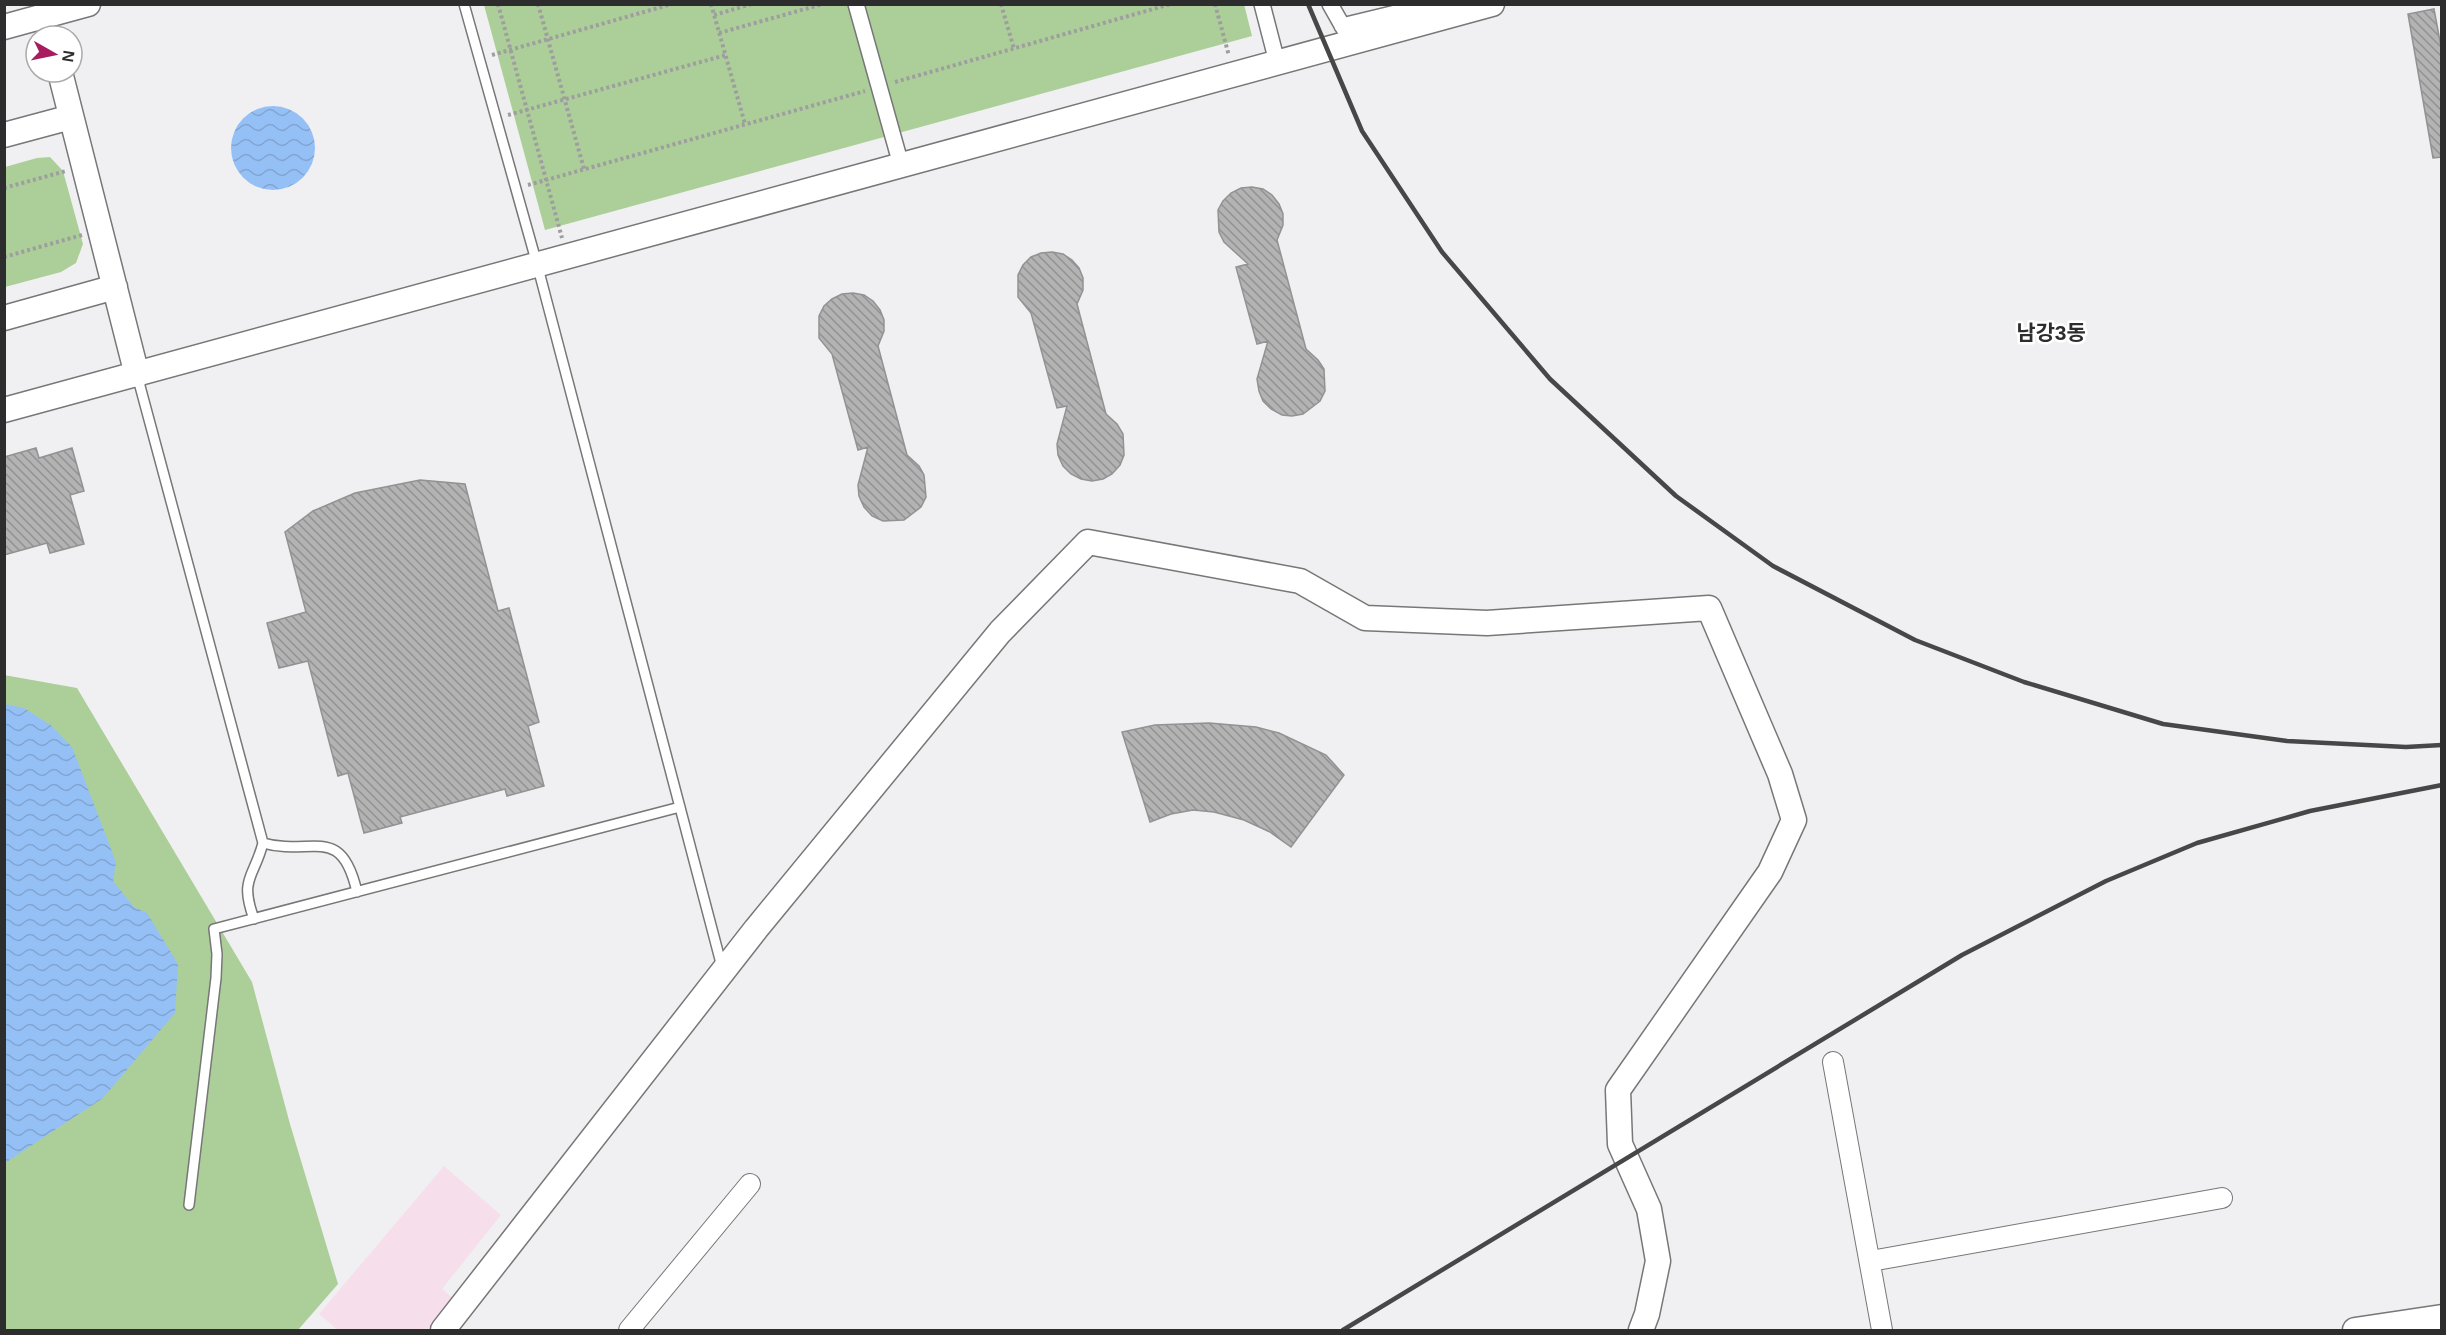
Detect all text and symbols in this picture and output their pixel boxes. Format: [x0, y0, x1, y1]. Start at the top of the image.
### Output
north arrow [24, 24, 84, 84]
text: N [59, 49, 78, 63]
district label: 남강3동 [2016, 321, 2086, 344]

